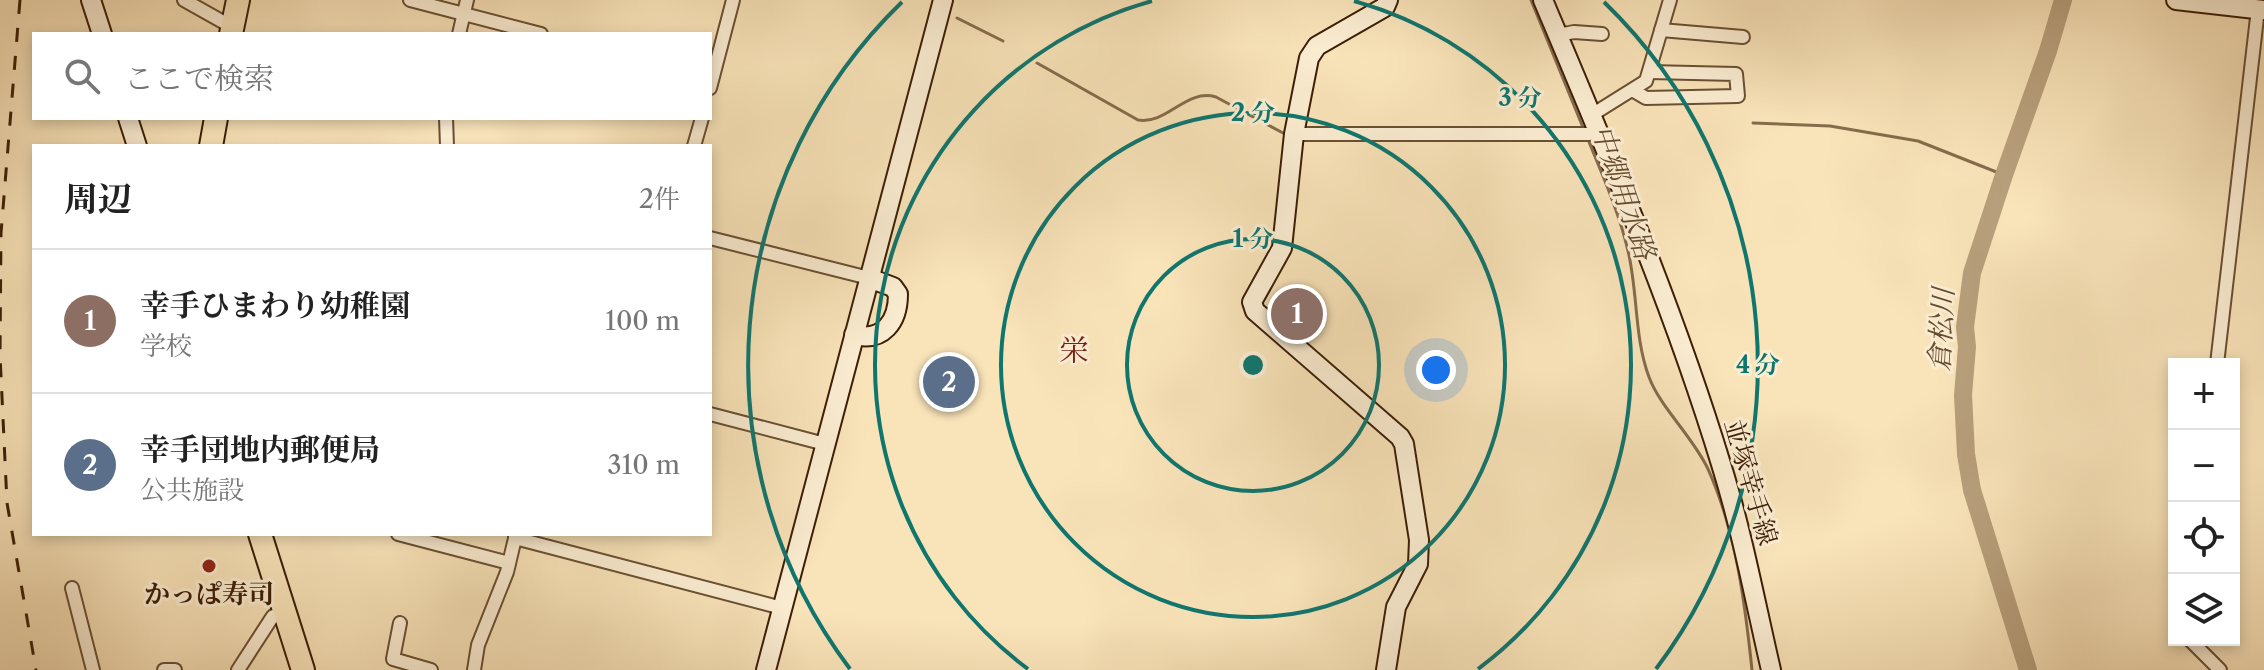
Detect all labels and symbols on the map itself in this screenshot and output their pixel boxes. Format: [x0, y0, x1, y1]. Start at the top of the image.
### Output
text: 3 分 [1498, 83, 1542, 112]
text: 2 分 [1231, 98, 1275, 127]
water label: 中郷用水路 [1585, 120, 1664, 266]
text: 1 分 [1233, 224, 1273, 253]
pin: 1 [1271, 284, 1323, 344]
water label: 倉松川 [1922, 284, 1960, 373]
district label: 栄 [1059, 332, 1089, 369]
your location [1416, 350, 1456, 390]
text: 4 分 [1736, 350, 1780, 379]
centre of rings [1239, 351, 1267, 379]
pin: 2 [923, 352, 975, 412]
street label: 並塚幸手線 [1718, 415, 1784, 549]
marker: かっぱ寿司 [200, 557, 218, 575]
place label: かっぱ寿司 [144, 578, 274, 610]

